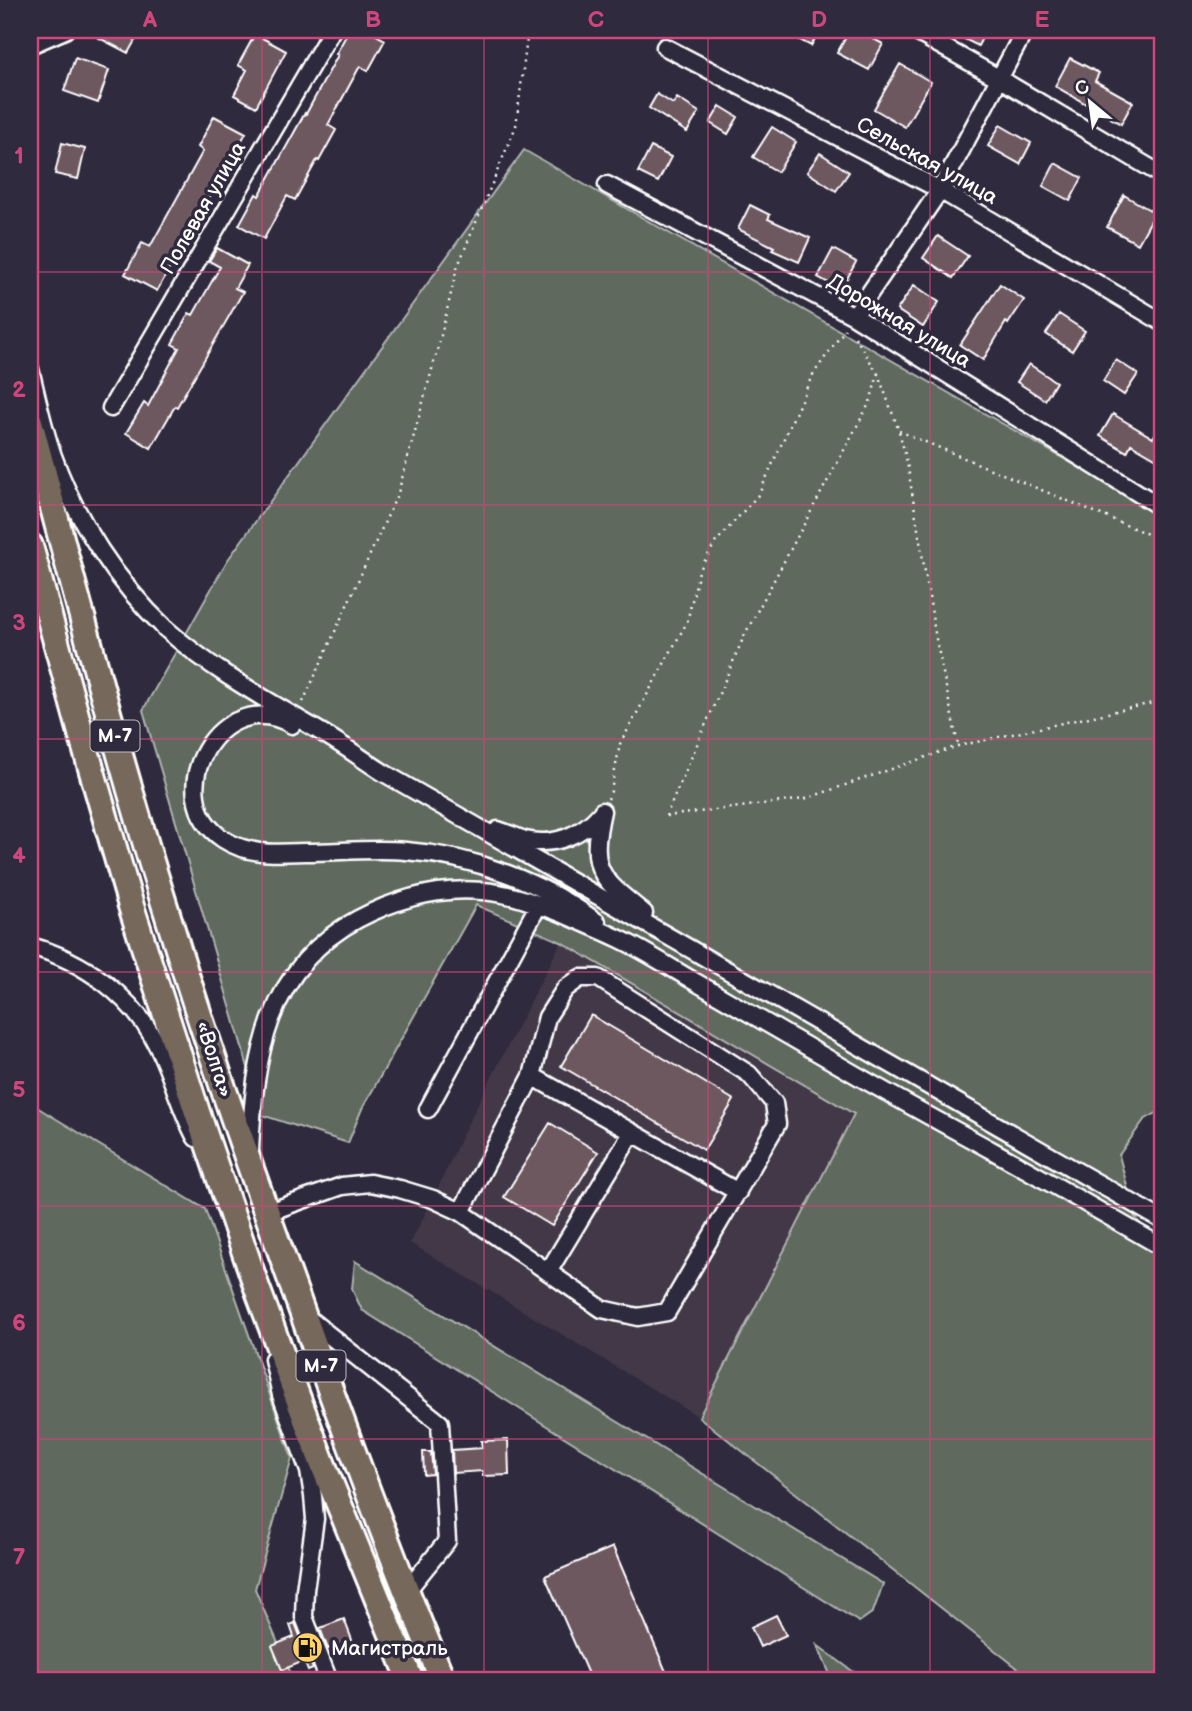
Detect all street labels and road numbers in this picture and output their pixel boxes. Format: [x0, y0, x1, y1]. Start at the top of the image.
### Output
street label: Сельская улица [852, 112, 1002, 210]
street label: Полевая улица [155, 137, 251, 279]
street label: Дорожная улица [823, 268, 976, 374]
road number: М-7 [90, 720, 140, 751]
street label: «Волга» [190, 1018, 238, 1100]
road number: М-7 [296, 1350, 346, 1382]

